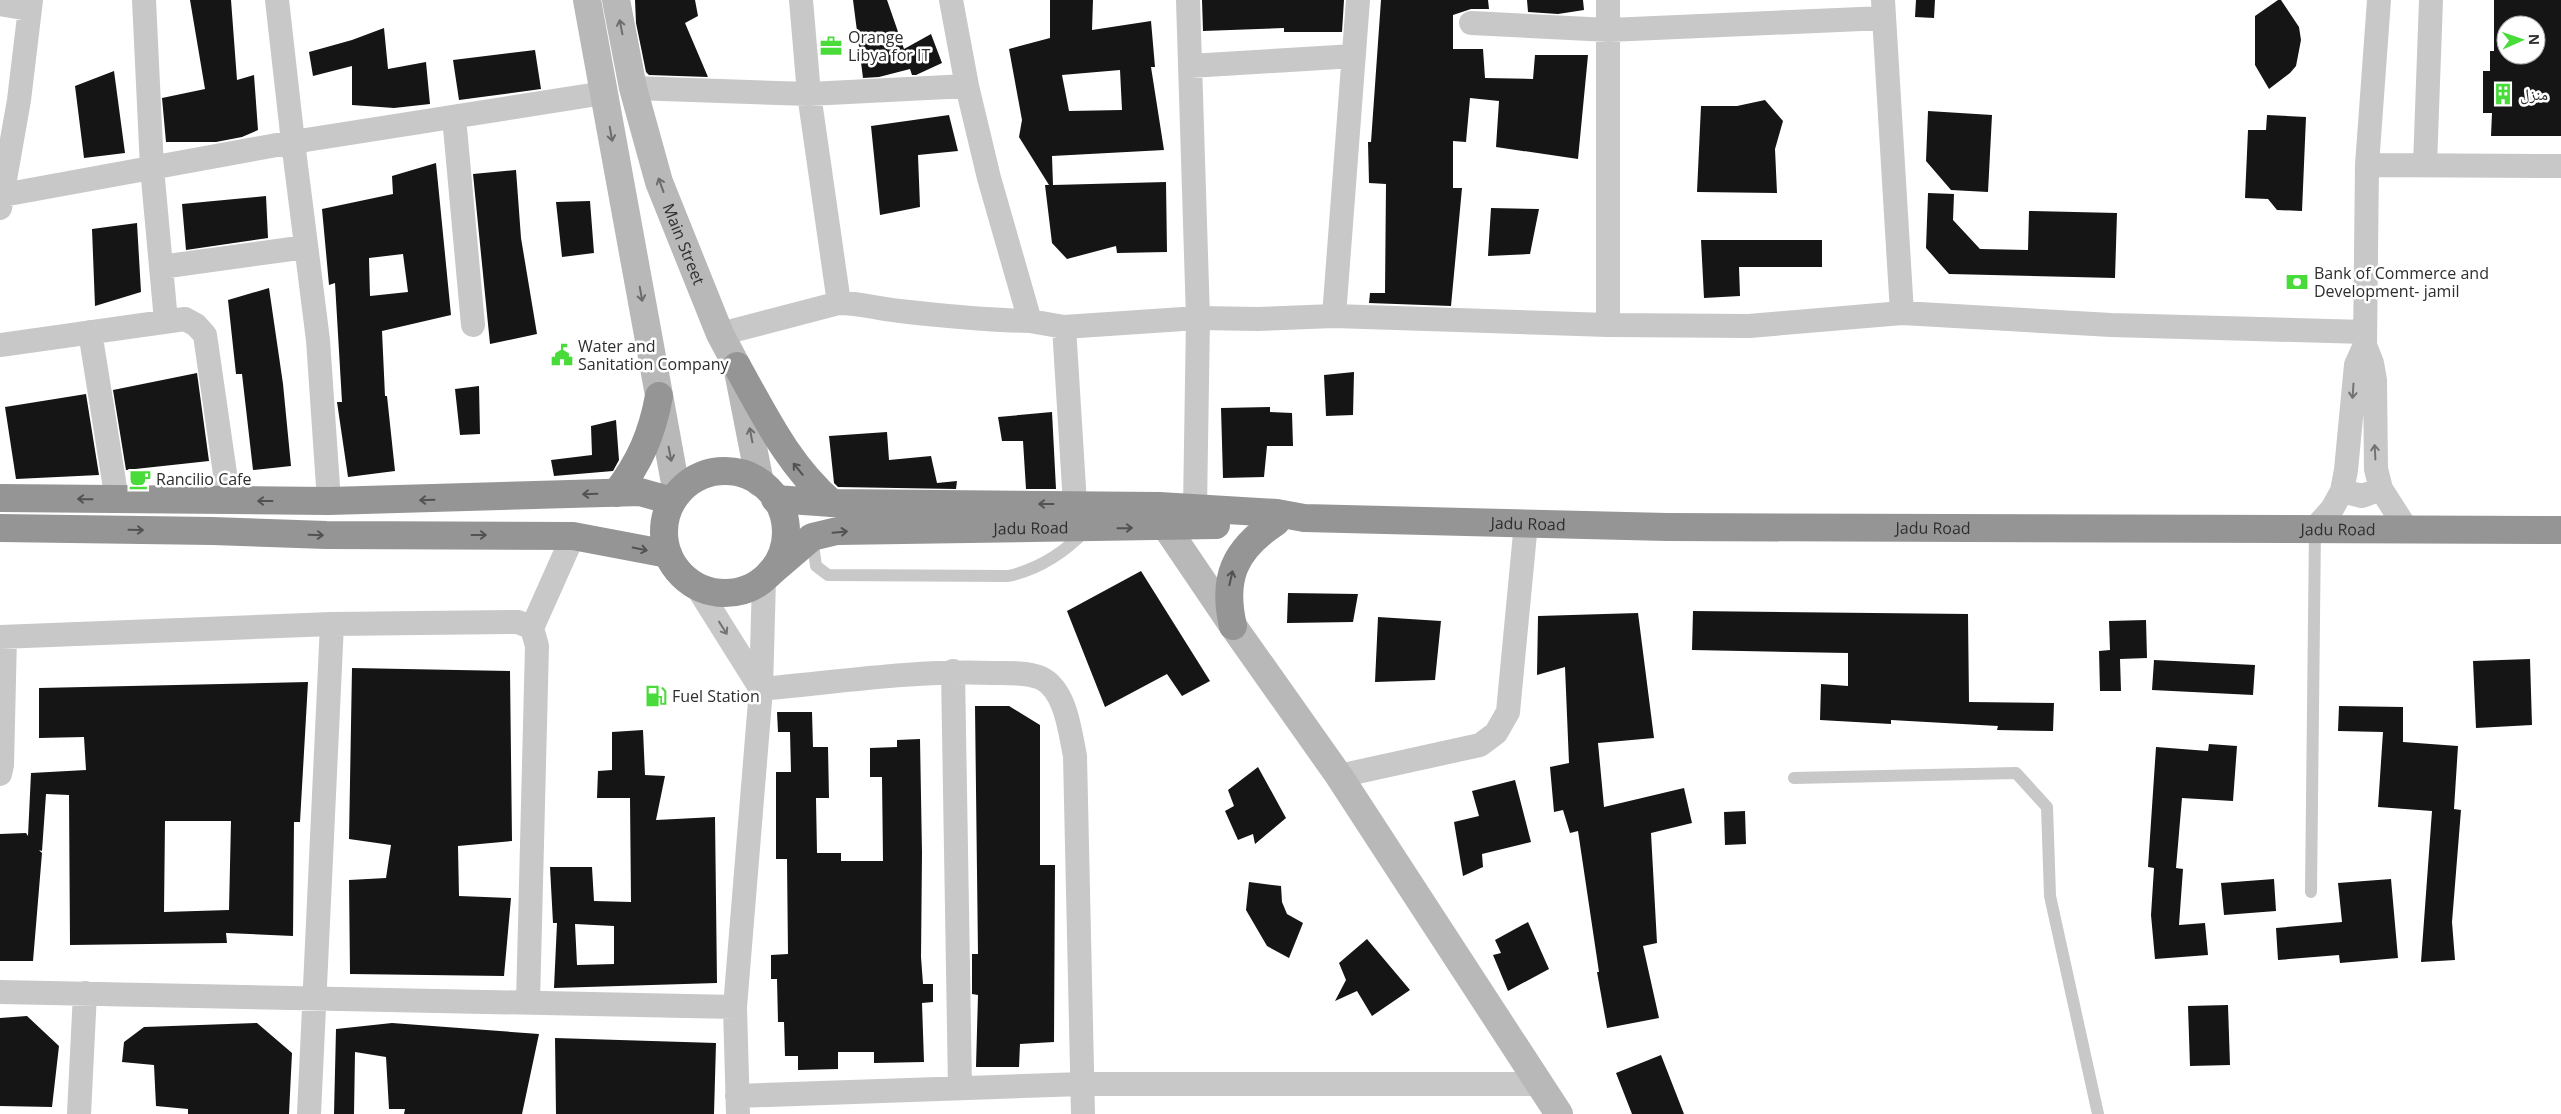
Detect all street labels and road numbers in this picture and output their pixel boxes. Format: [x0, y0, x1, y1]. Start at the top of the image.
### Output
street label: Main Street [658, 200, 710, 288]
street label: Jadu Road [1488, 512, 1566, 535]
street label: Jadu Road [991, 516, 1069, 540]
street label: Jadu Road [1893, 517, 1971, 539]
street label: Jadu Road [2298, 518, 2376, 540]

